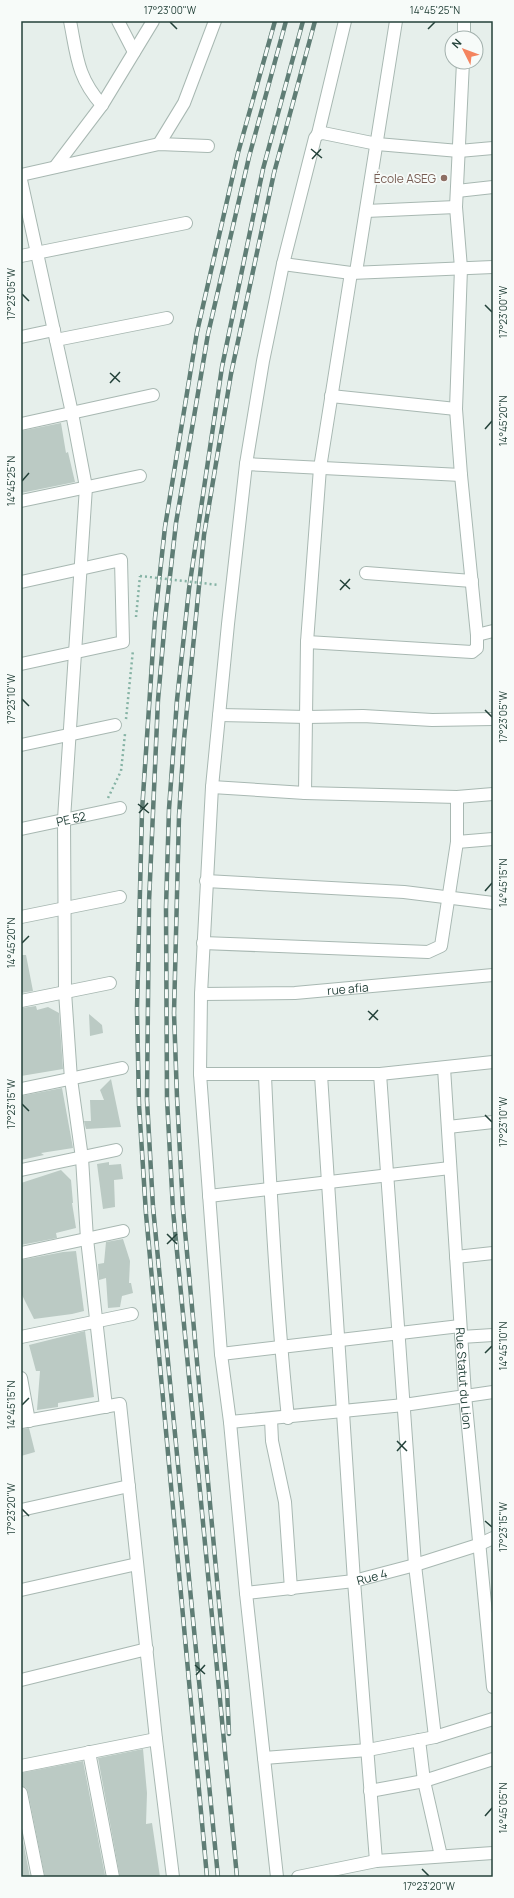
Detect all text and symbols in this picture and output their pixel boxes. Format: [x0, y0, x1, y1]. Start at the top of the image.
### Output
text: 17°23'00"W [144, 3, 197, 17]
text: 14°45'25"N [410, 3, 460, 17]
north arrow [444, 30, 484, 70]
text: N [448, 35, 464, 51]
place label: École ASEG [374, 170, 437, 187]
marker: École ASEG [439, 173, 449, 183]
text: 17°23'05"W [4, 267, 18, 320]
text: 17°23'00"W [496, 285, 510, 338]
text: 14°45'20"N [496, 396, 510, 446]
text: 14°45'25"N [4, 456, 18, 506]
text: 17°23'10"W [4, 673, 18, 724]
text: 17°23'05"W [496, 690, 510, 743]
street label: PE 52 [54, 807, 87, 830]
text: 14°45'15"N [496, 859, 510, 907]
text: 14°45'20"N [4, 918, 18, 968]
street label: rue afia [326, 978, 369, 999]
text: 17°23'15"W [4, 1078, 18, 1129]
text: 17°23'10"W [496, 1096, 510, 1147]
text: 14°45'10"N [496, 1321, 510, 1370]
street label: Rue Statut du Lion [452, 1327, 477, 1430]
text: 14°45'15"N [4, 1381, 18, 1429]
text: 17°23'20"W [4, 1482, 18, 1535]
text: 17°23'15"W [496, 1501, 510, 1552]
street label: Rue 4 [354, 1564, 389, 1589]
text: 14°45'05"N [496, 1782, 510, 1833]
text: 17°23'20"W [403, 1879, 456, 1893]

